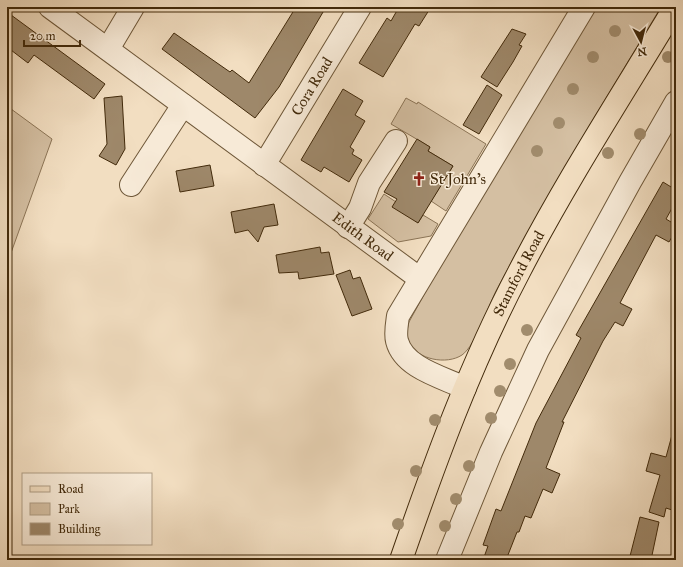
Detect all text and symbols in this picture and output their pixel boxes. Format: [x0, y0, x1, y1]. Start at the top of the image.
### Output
scale bar [24, 22, 80, 48]
north arrow [621, 22, 661, 62]
text: 20 m [30, 29, 56, 43]
text: N [636, 44, 648, 59]
street label: Cora Road [287, 53, 337, 119]
place label: St John's [430, 170, 486, 189]
church icon: St John's [411, 171, 427, 187]
street label: Edith Road [329, 208, 397, 265]
street label: Stamford Road [489, 227, 548, 319]
legend [22, 473, 152, 545]
text: Road [58, 482, 84, 496]
text: Park [58, 502, 80, 516]
text: Building [58, 522, 101, 537]

